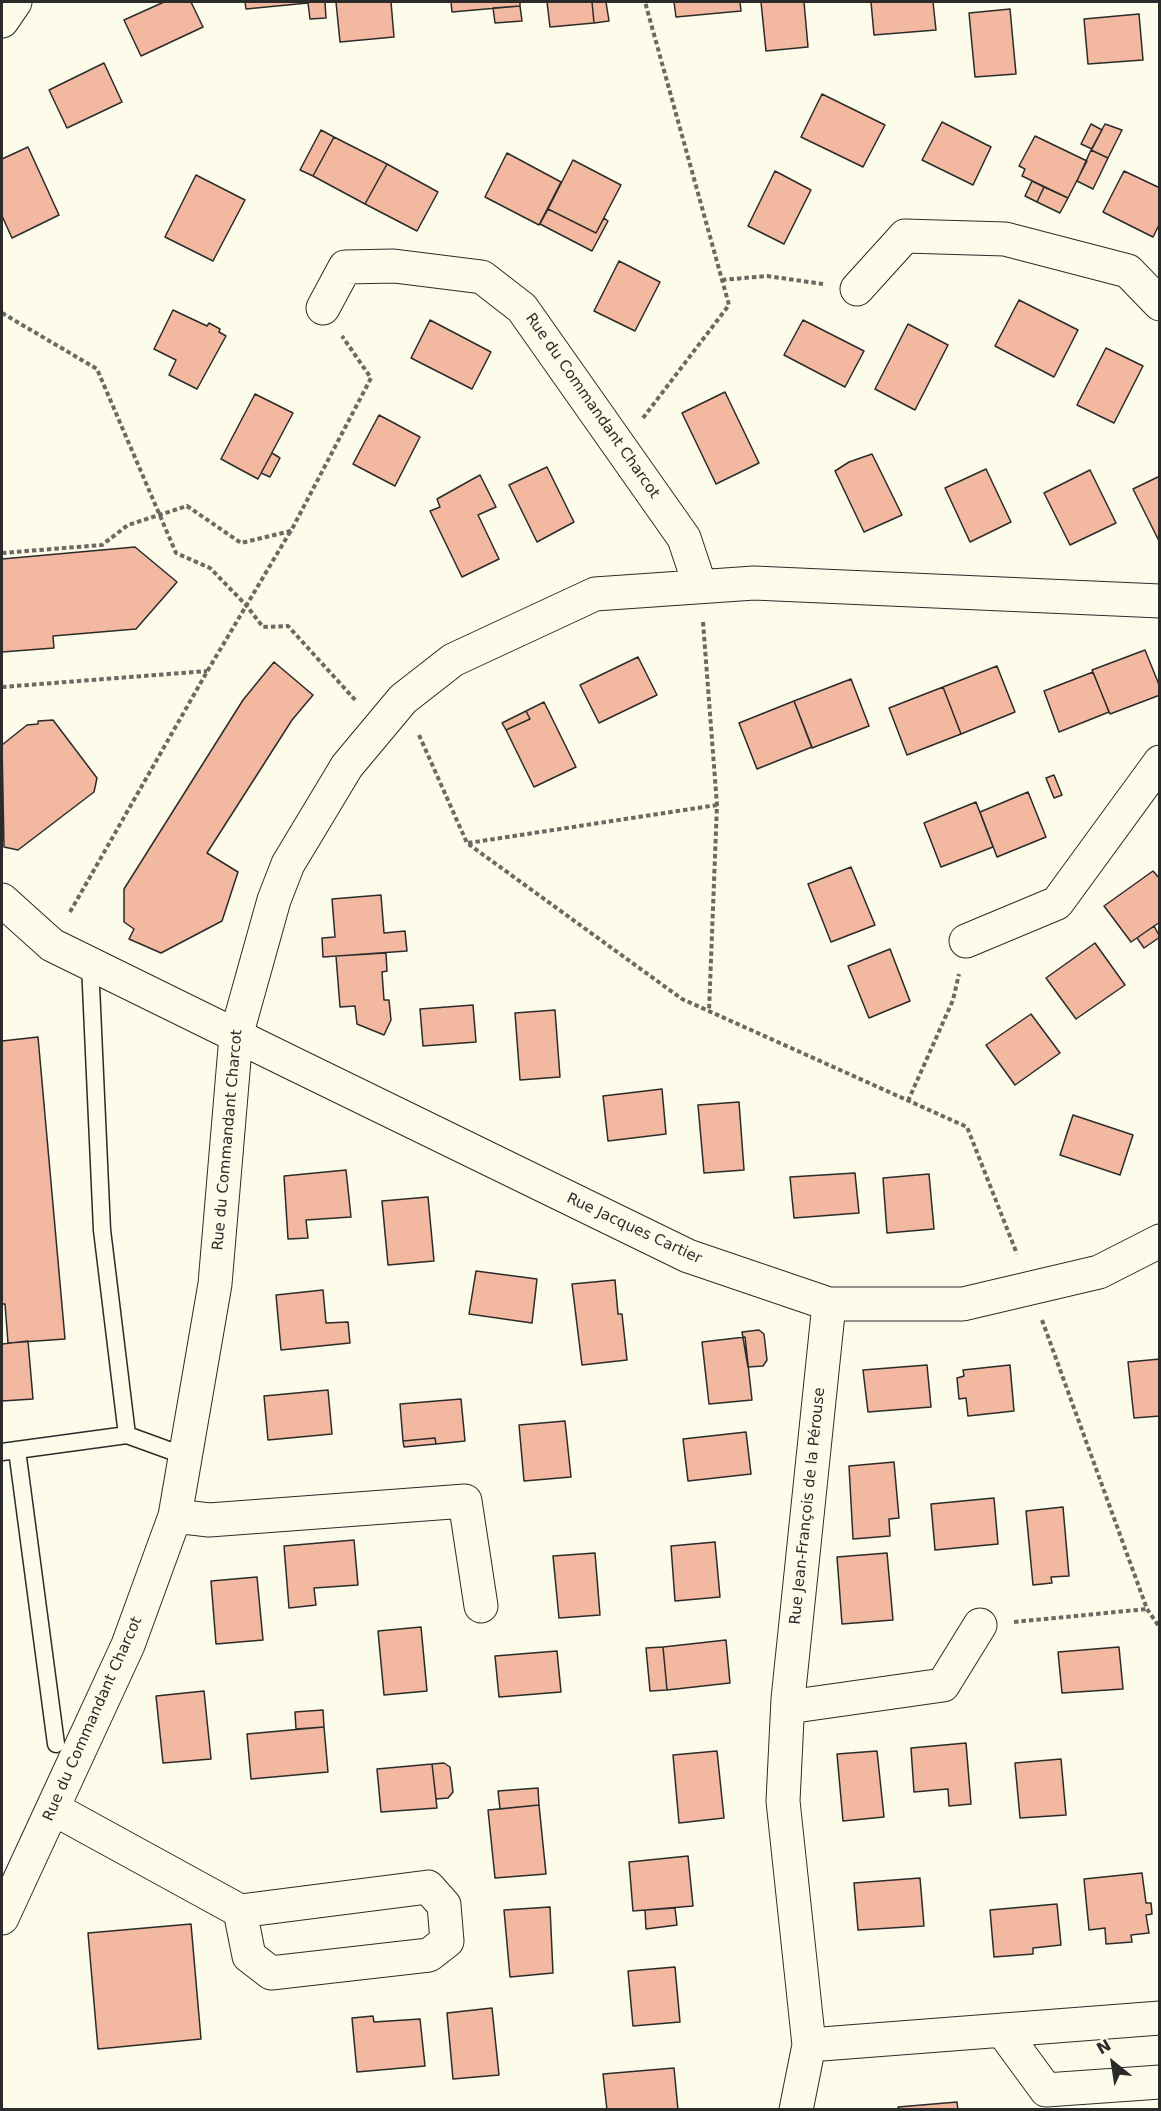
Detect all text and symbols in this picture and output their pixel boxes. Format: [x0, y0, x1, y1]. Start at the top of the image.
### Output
street label: Rue du Commandant Charcot [521, 310, 663, 502]
street label: Rue du Commandant Charcot [209, 1029, 247, 1251]
street label: Rue Jacques Cartier [563, 1190, 705, 1268]
street label: Rue Jean-François de la Pérouse [787, 1386, 829, 1626]
street label: Rue du Commandant Charcot [40, 1614, 146, 1824]
north arrow [1083, 2033, 1143, 2093]
text: N [1093, 2035, 1114, 2059]

